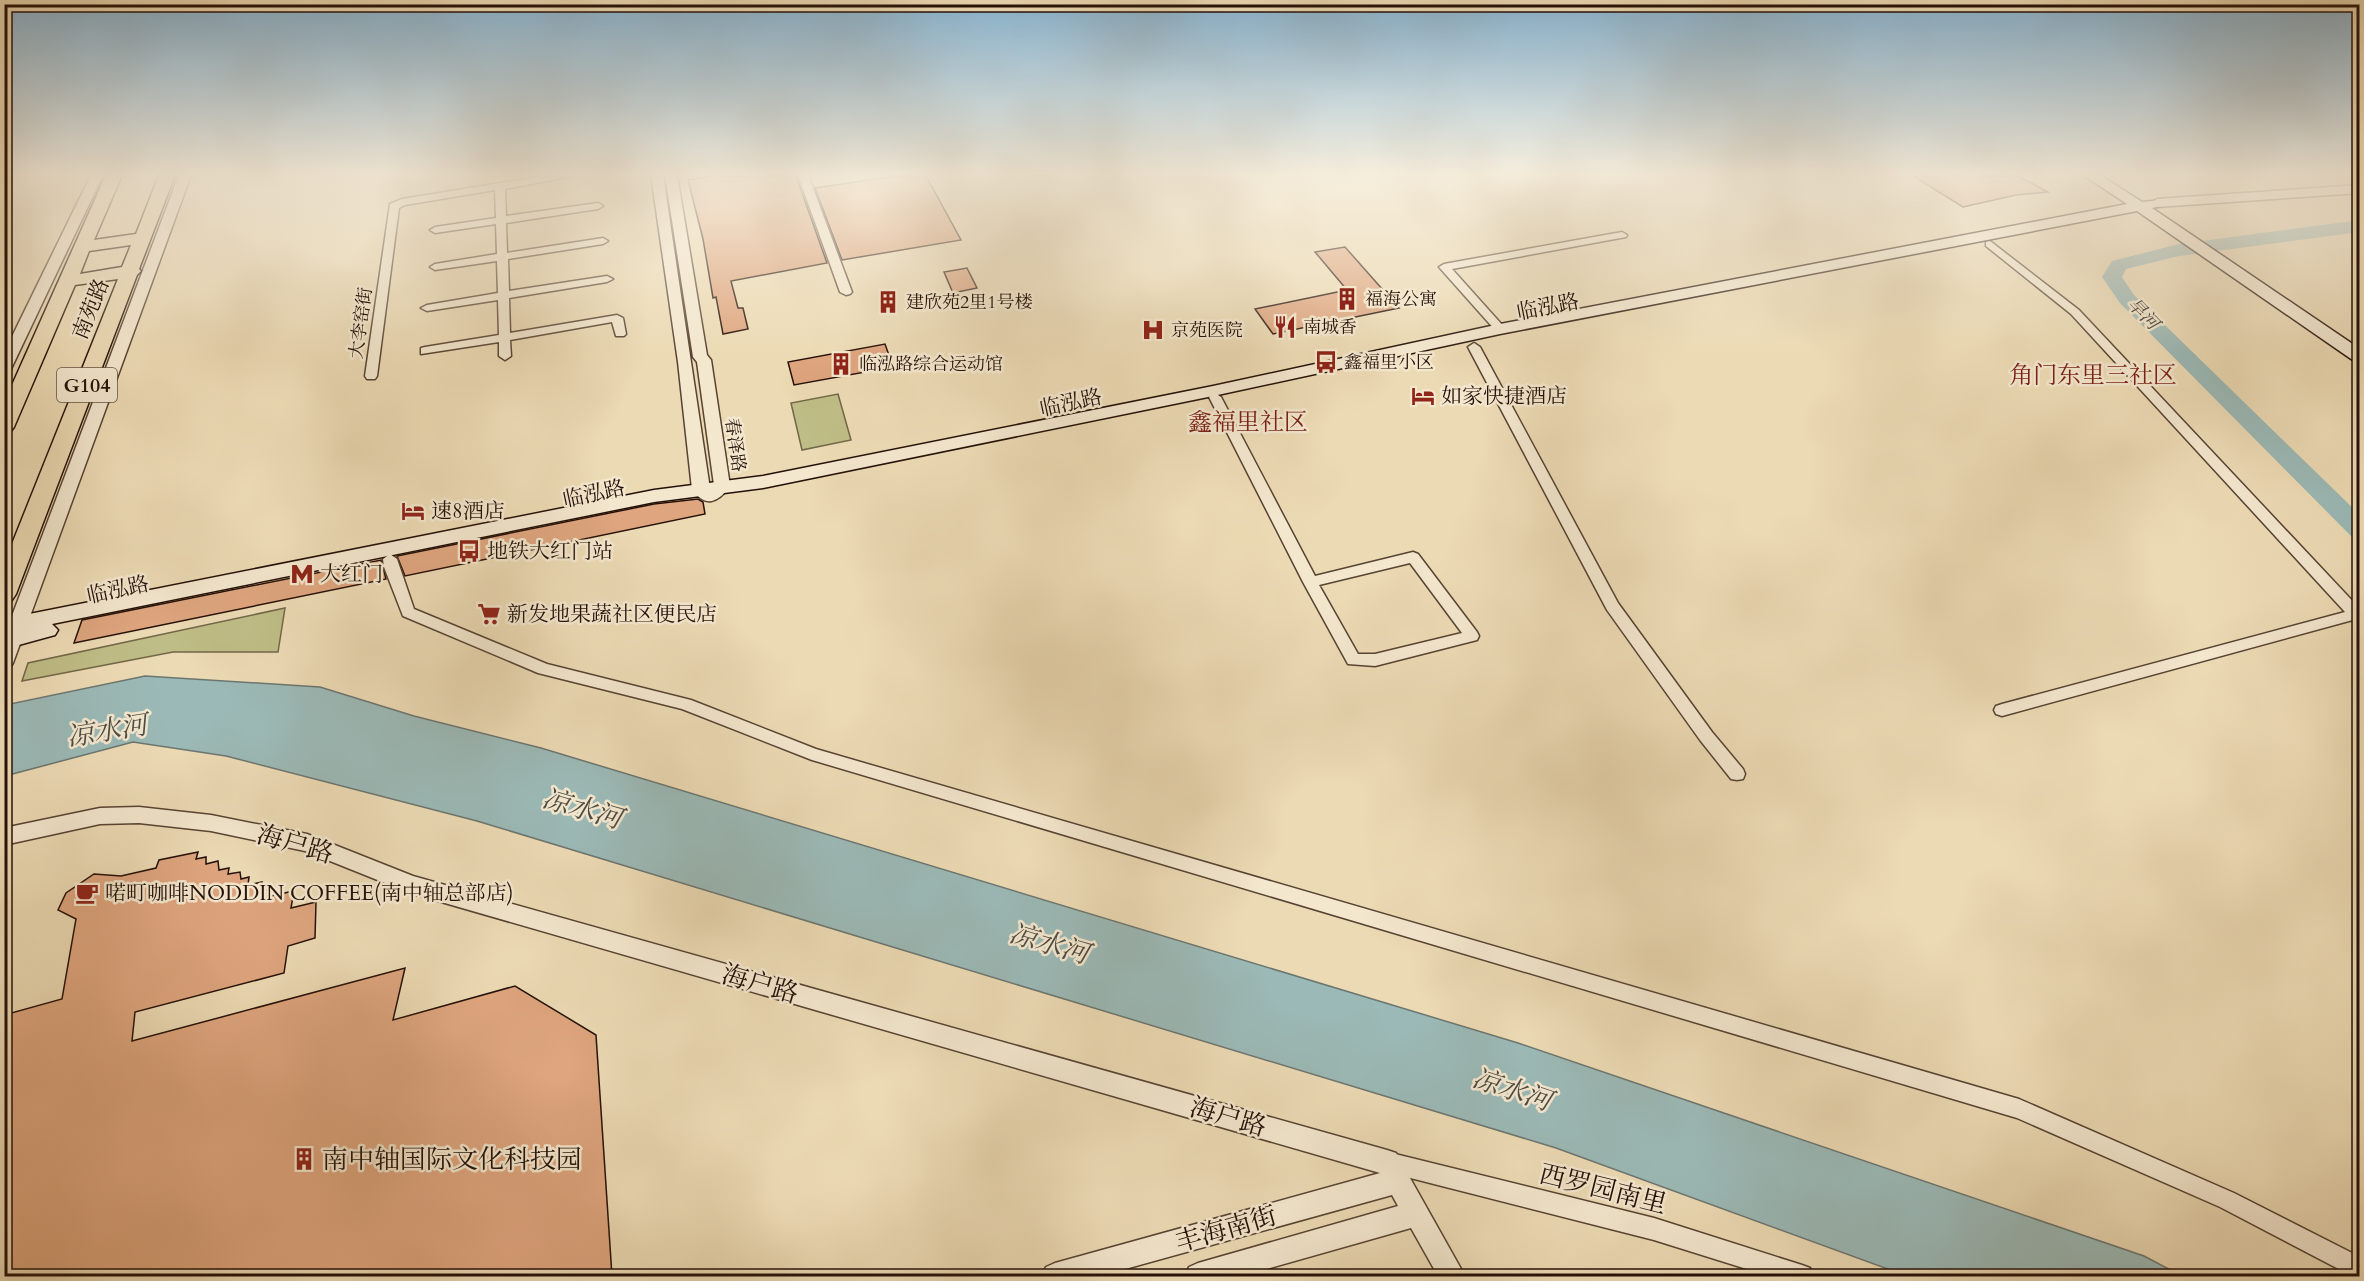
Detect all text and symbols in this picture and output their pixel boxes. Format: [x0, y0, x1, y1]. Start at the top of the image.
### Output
street label: 南苑路 [66, 274, 116, 344]
street label: 大李窑街 [344, 286, 378, 360]
building icon: 福海公寓 [1334, 286, 1360, 312]
place label: 福海公寓 [1365, 287, 1437, 312]
street label: 临泓路 [1514, 287, 1582, 327]
building icon: 建欣苑2里1号楼 [875, 289, 901, 315]
place label: 建欣苑2里1号楼 [906, 290, 1032, 315]
water label: 旱河 [2122, 292, 2167, 338]
restaurant icon: 南城香 [1272, 314, 1298, 340]
place label: 南城香 [1303, 315, 1357, 340]
hospital icon: 京苑医院 [1140, 317, 1166, 343]
place label: 京苑医院 [1171, 318, 1243, 343]
bus stop icon: 鑫福里小区 [1313, 349, 1339, 375]
place label: 鑫福里小区 [1344, 350, 1434, 375]
building icon: 临泓路综合运动馆 [828, 351, 854, 377]
place label: 临泓路综合运动馆 [859, 352, 1003, 377]
district label: 角门东里三社区 [2009, 359, 2177, 392]
road number: G104 [57, 368, 117, 402]
street label: 临泓路 [1037, 382, 1105, 424]
place label: 如家快捷酒店 [1441, 382, 1567, 411]
hotel icon: 如家快捷酒店 [1410, 383, 1436, 409]
district label: 鑫福里社区 [1188, 406, 1308, 439]
street label: 春泽路 [719, 417, 751, 473]
street label: 临泓路 [560, 473, 628, 515]
place label: 速8酒店 [431, 497, 505, 526]
hotel icon: 速8酒店 [400, 498, 426, 524]
place label: 地铁大红门站 [487, 537, 613, 566]
bus stop icon: 地铁大红门站 [456, 538, 482, 564]
place label: 大红门 [320, 560, 383, 589]
metro station icon: 大红门 [289, 561, 315, 587]
street label: 临泓路 [84, 569, 152, 611]
place label: 新发地果蔬社区便民店 [507, 600, 717, 629]
supermarket icon: 新发地果蔬社区便民店 [476, 601, 502, 627]
water label: 凉水河 [64, 706, 155, 756]
water label: 凉水河 [538, 780, 631, 839]
street label: 海户路 [253, 816, 337, 872]
place label: 喏町咖啡NODDIN COFFEE(南中轴总部店) [105, 879, 513, 908]
cafe icon: 喏町咖啡NODDIN COFFEE(南中轴总部店) [74, 880, 100, 906]
water label: 凉水河 [1005, 915, 1098, 974]
street label: 海户路 [718, 956, 802, 1012]
water label: 凉水河 [1468, 1060, 1561, 1122]
street label: 海户路 [1186, 1089, 1270, 1145]
place label: 南中轴国际文化科技园 [322, 1142, 582, 1177]
building icon: 南中轴国际文化科技园 [291, 1146, 317, 1172]
street label: 西罗园南里 [1536, 1156, 1670, 1222]
street label: 丰海南街 [1171, 1198, 1281, 1260]

